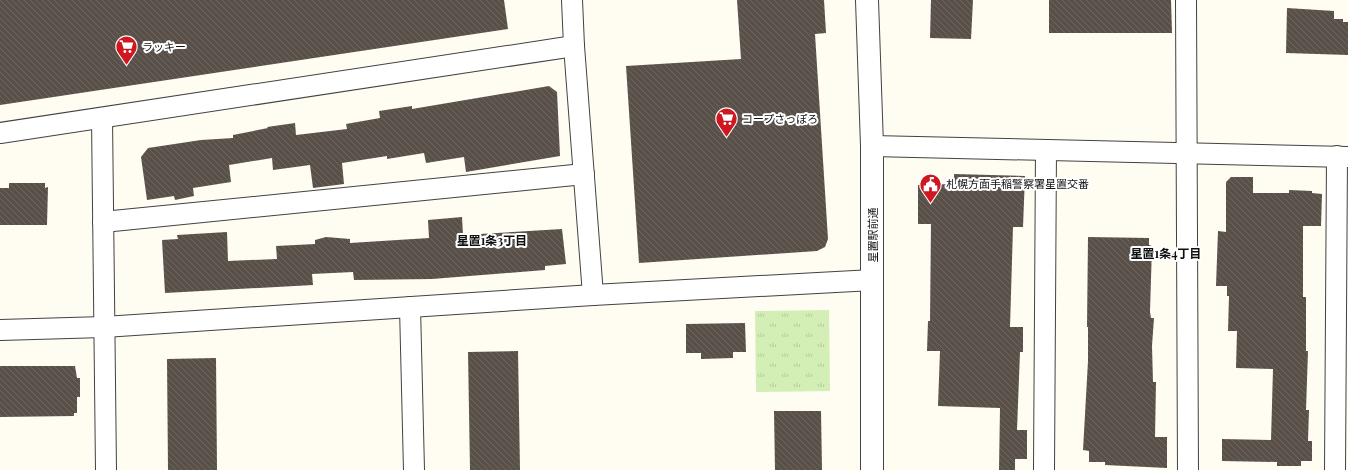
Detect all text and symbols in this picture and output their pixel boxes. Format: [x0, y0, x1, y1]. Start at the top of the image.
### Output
supermarket icon: ラッキー [114, 34, 140, 67]
place label: ラッキー [142, 39, 186, 54]
supermarket icon: コープさっぽろ [713, 106, 739, 139]
place label: コープさっぽろ [742, 111, 818, 126]
public building icon: 札幌方面手稲警察署星置交番 [917, 171, 943, 204]
place label: 札幌方面手稲警察署星置交番 [946, 176, 1089, 191]
street label: 星置駅前通 [865, 208, 880, 263]
district label: 星置1条3丁目 [457, 232, 527, 248]
district label: 星置1条4丁目 [1131, 245, 1201, 261]

